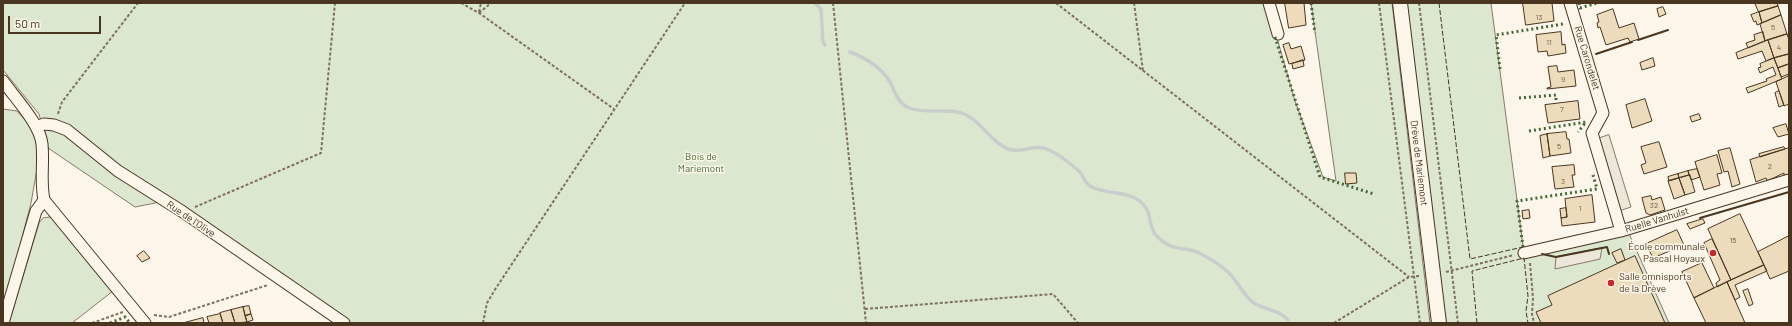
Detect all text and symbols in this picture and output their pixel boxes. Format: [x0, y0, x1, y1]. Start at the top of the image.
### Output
scale bar [10, 8, 103, 34]
house number: 13 [1536, 12, 1542, 22]
text: 50 m [15, 16, 40, 30]
house number: 5 [1771, 22, 1775, 32]
street label: Rue Carondelet [1572, 25, 1602, 91]
house number: 11 [1546, 37, 1552, 47]
house number: 4 [1777, 42, 1781, 52]
house number: 9 [1561, 74, 1565, 84]
house number: 7 [1560, 104, 1564, 114]
street label: Drève de Mariemont [1408, 120, 1430, 206]
house number: 5 [1557, 141, 1561, 151]
park label: Bois de Mariemont [678, 151, 724, 174]
house number: 2 [1768, 161, 1772, 171]
house number: 3 [1561, 176, 1565, 186]
street label: Rue de l'Olive [164, 198, 218, 240]
house number: 32 [1650, 200, 1658, 210]
house number: 1 [1579, 203, 1581, 213]
street label: Ruelle Vanhulst [1624, 205, 1690, 235]
house number: 15 [1730, 235, 1736, 245]
place label: École communale Pascal Hoyaux [1628, 241, 1705, 264]
marker: École communale Pascal Hoyaux [1708, 248, 1718, 258]
place label: Salle omnisports de la Drève [1619, 271, 1691, 294]
marker: Salle omnisports de la Drève [1606, 278, 1616, 288]

